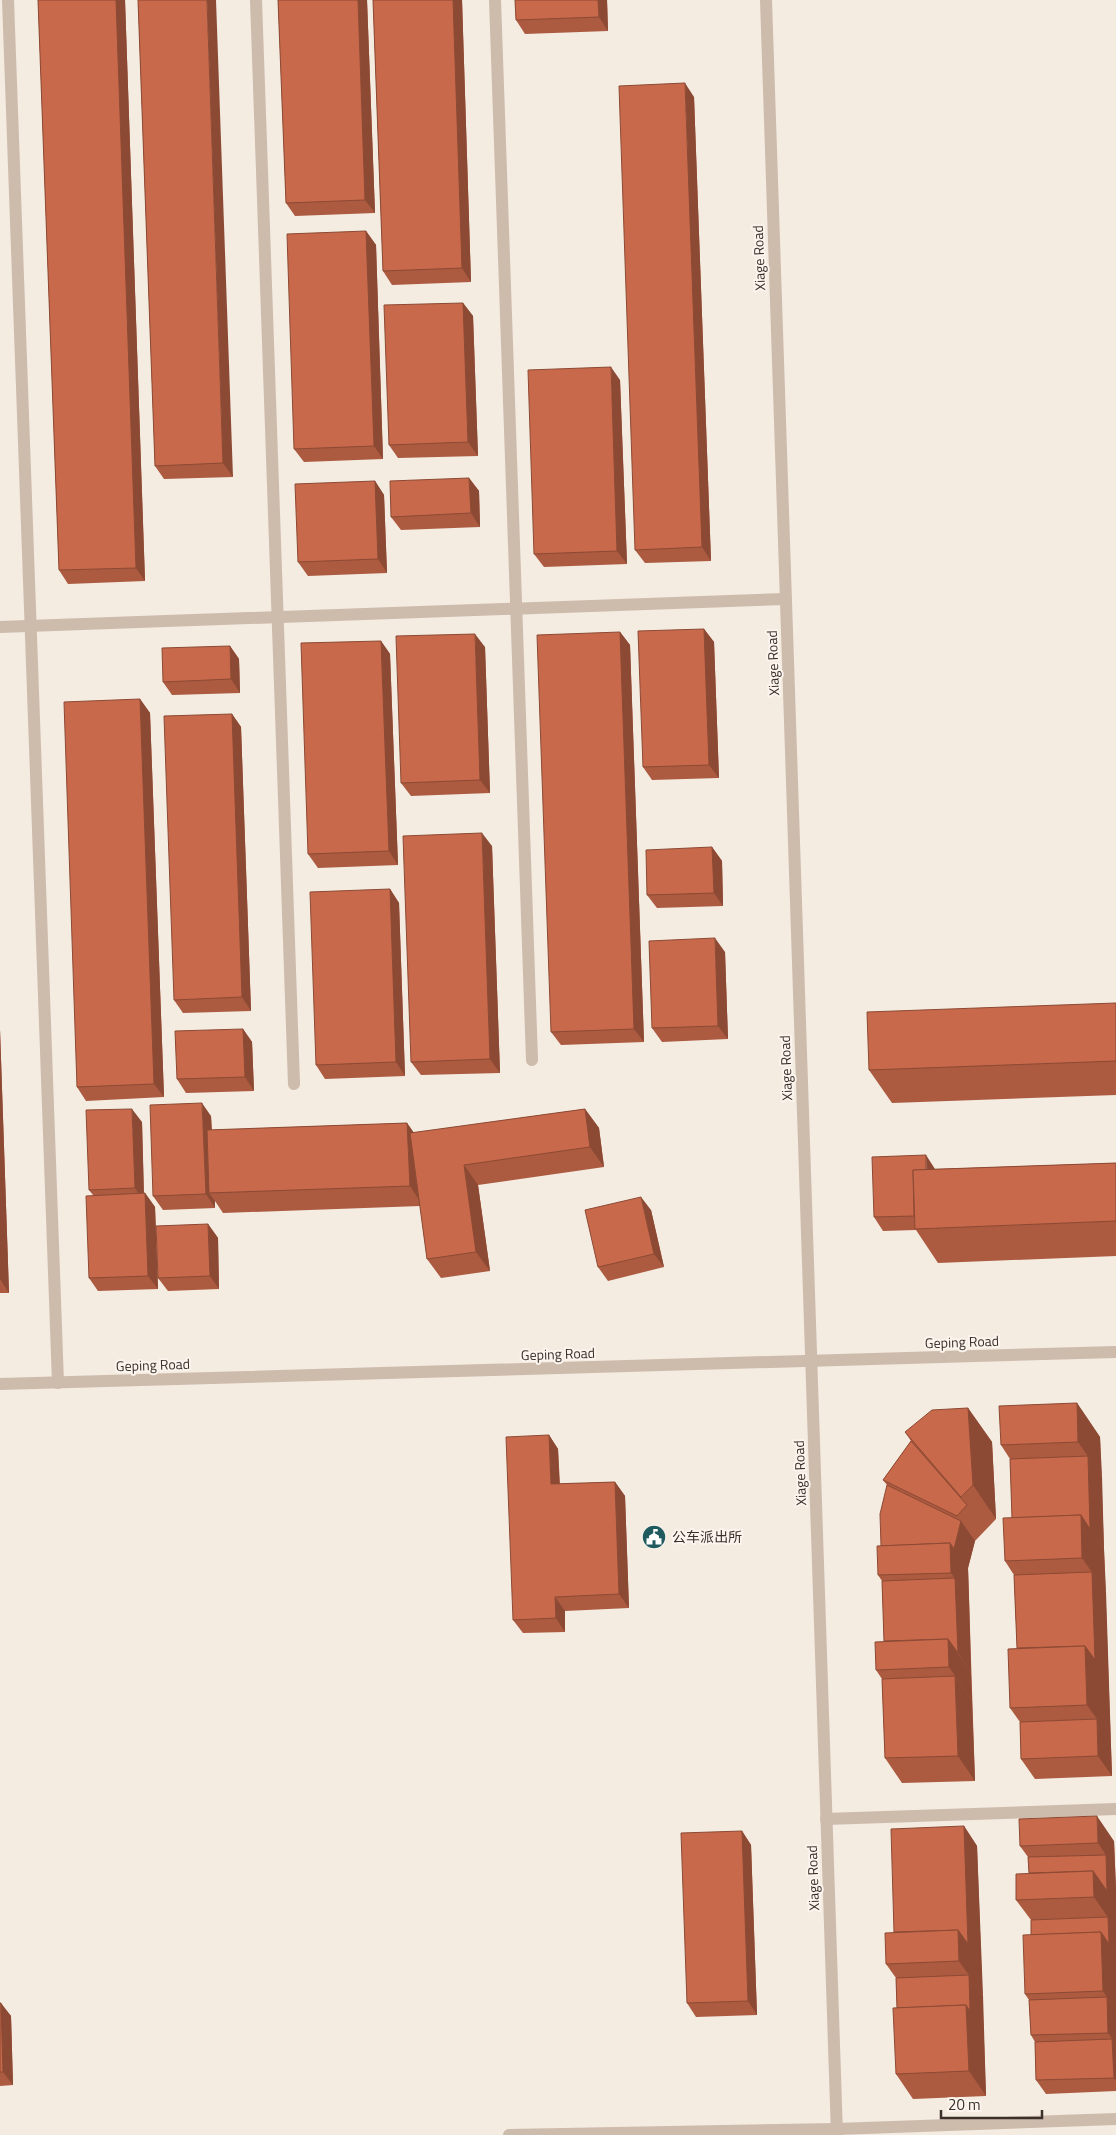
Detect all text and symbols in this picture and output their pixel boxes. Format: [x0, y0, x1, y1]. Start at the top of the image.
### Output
street label: Xiage Road [747, 225, 770, 291]
street label: Xiage Road [761, 630, 784, 696]
street label: Xiage Road [774, 1035, 797, 1101]
street label: Geping Road [925, 1330, 999, 1353]
street label: Geping Road [521, 1342, 595, 1365]
street label: Geping Road [116, 1353, 190, 1376]
street label: Xiage Road [788, 1440, 811, 1506]
public building icon: 公车派出所 [641, 1524, 667, 1550]
place label: 公车派出所 [672, 1526, 742, 1547]
street label: Xiage Road [801, 1845, 824, 1911]
scale bar [941, 2088, 1042, 2120]
text: 20 m [948, 2093, 981, 2116]

